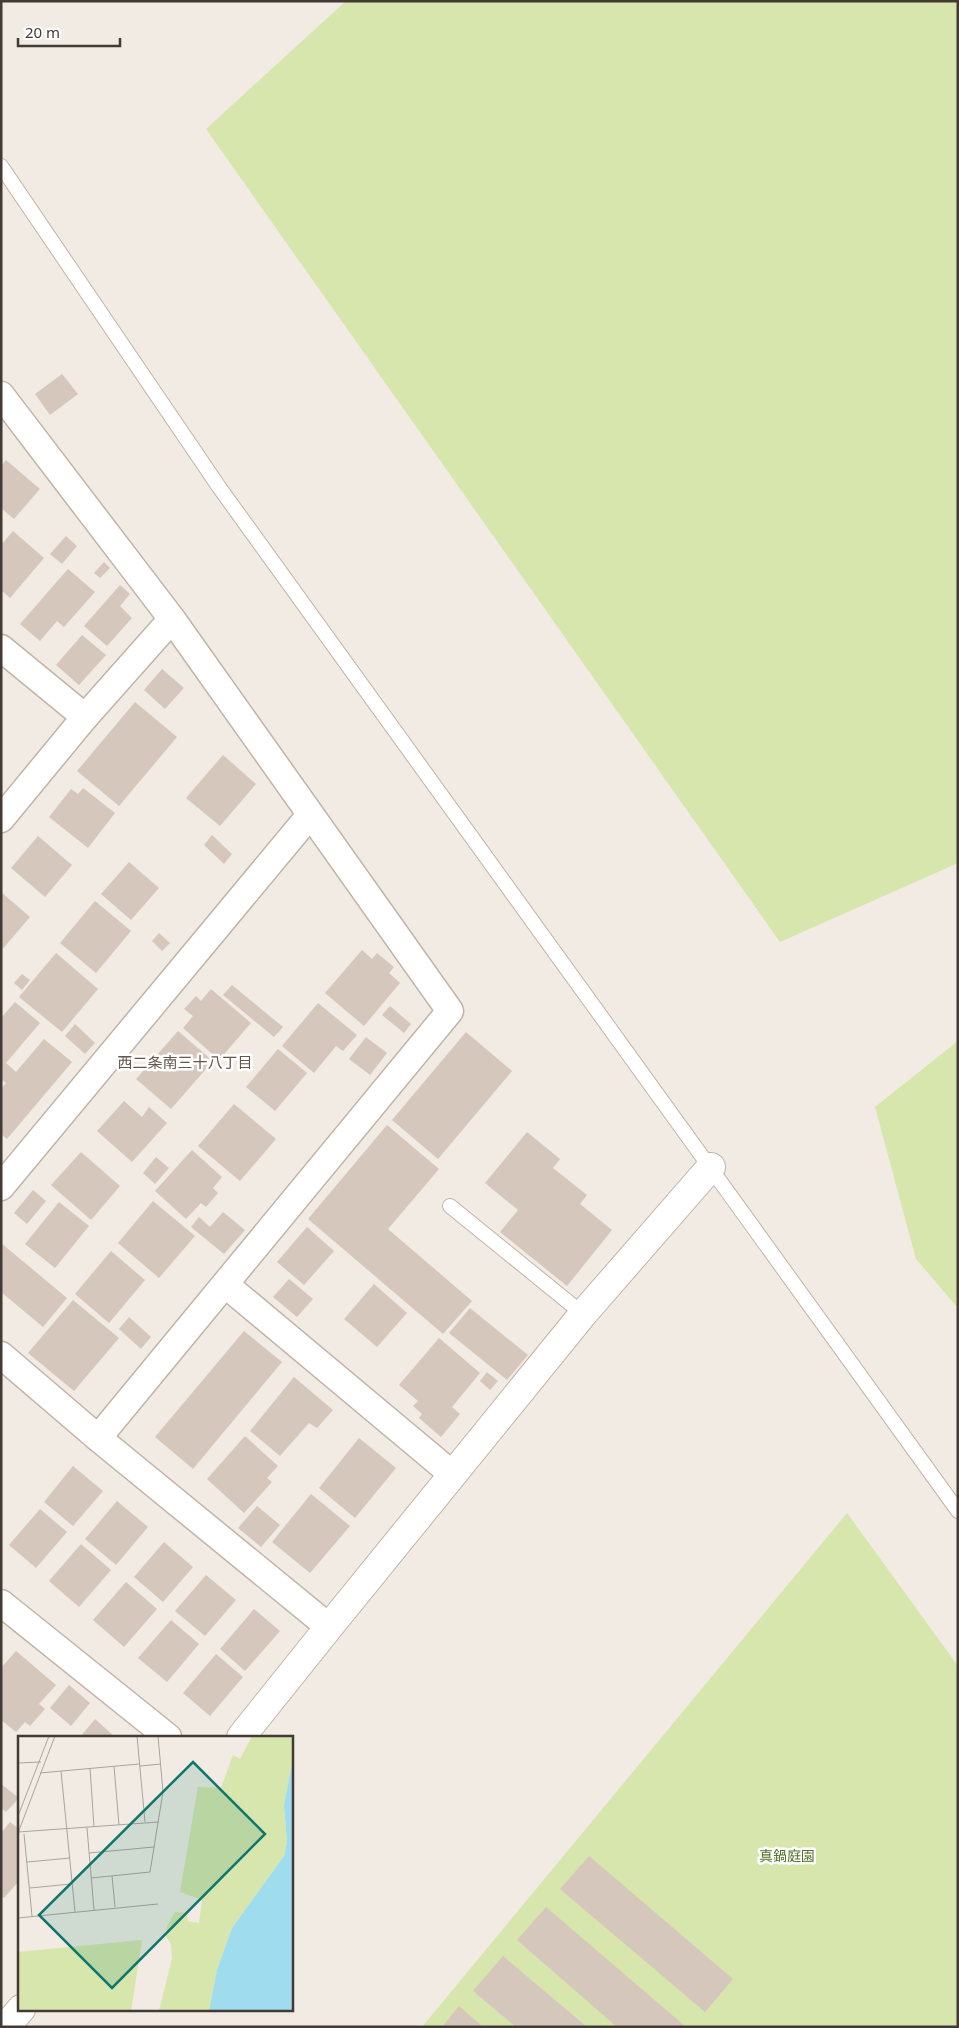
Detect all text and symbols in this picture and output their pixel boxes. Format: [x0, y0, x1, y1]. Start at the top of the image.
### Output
scale bar [18, 15, 120, 47]
text: 20 m [25, 22, 60, 42]
district label: 西二条南三十八丁目 [117, 1052, 253, 1072]
inset map [18, 1736, 292, 2010]
park label: 真鍋庭園 [759, 1846, 815, 1865]

